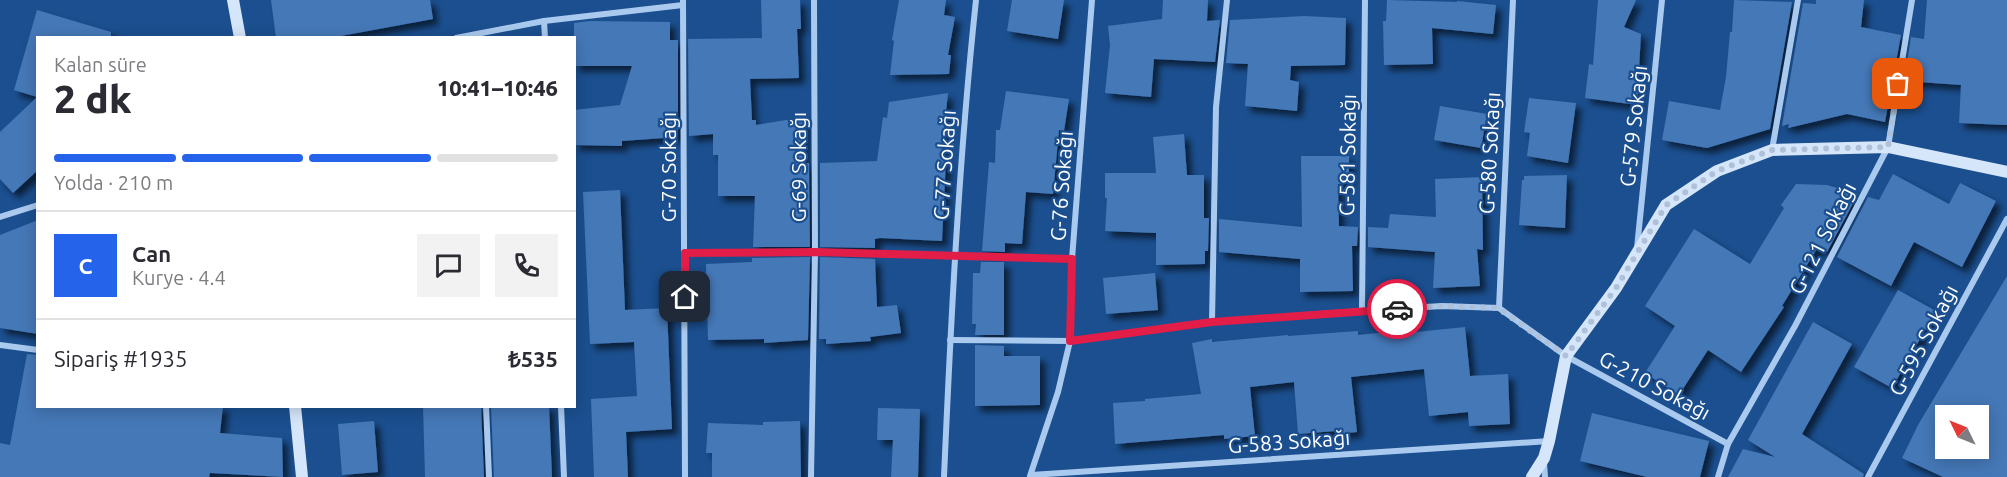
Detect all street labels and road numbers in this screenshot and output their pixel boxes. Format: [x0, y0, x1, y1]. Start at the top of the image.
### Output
street label: G-579 Sokağı [1615, 64, 1651, 188]
street label: G-580 Sokağı [1474, 91, 1504, 215]
street label: G-581 Sokağı [1334, 94, 1360, 216]
street label: G-77 Sokağı [928, 109, 960, 221]
street label: G-70 Sokağı [656, 112, 680, 222]
street label: G-69 Sokağı [786, 112, 810, 222]
street label: G-76 Sokağı [1045, 130, 1077, 242]
street label: G-121 Sokağı [1784, 178, 1860, 298]
street label: G-595 Sokağı [1884, 280, 1962, 400]
street label: G-210 Sokağı [1595, 346, 1715, 424]
street label: G-583 Sokağı [1227, 425, 1351, 457]

